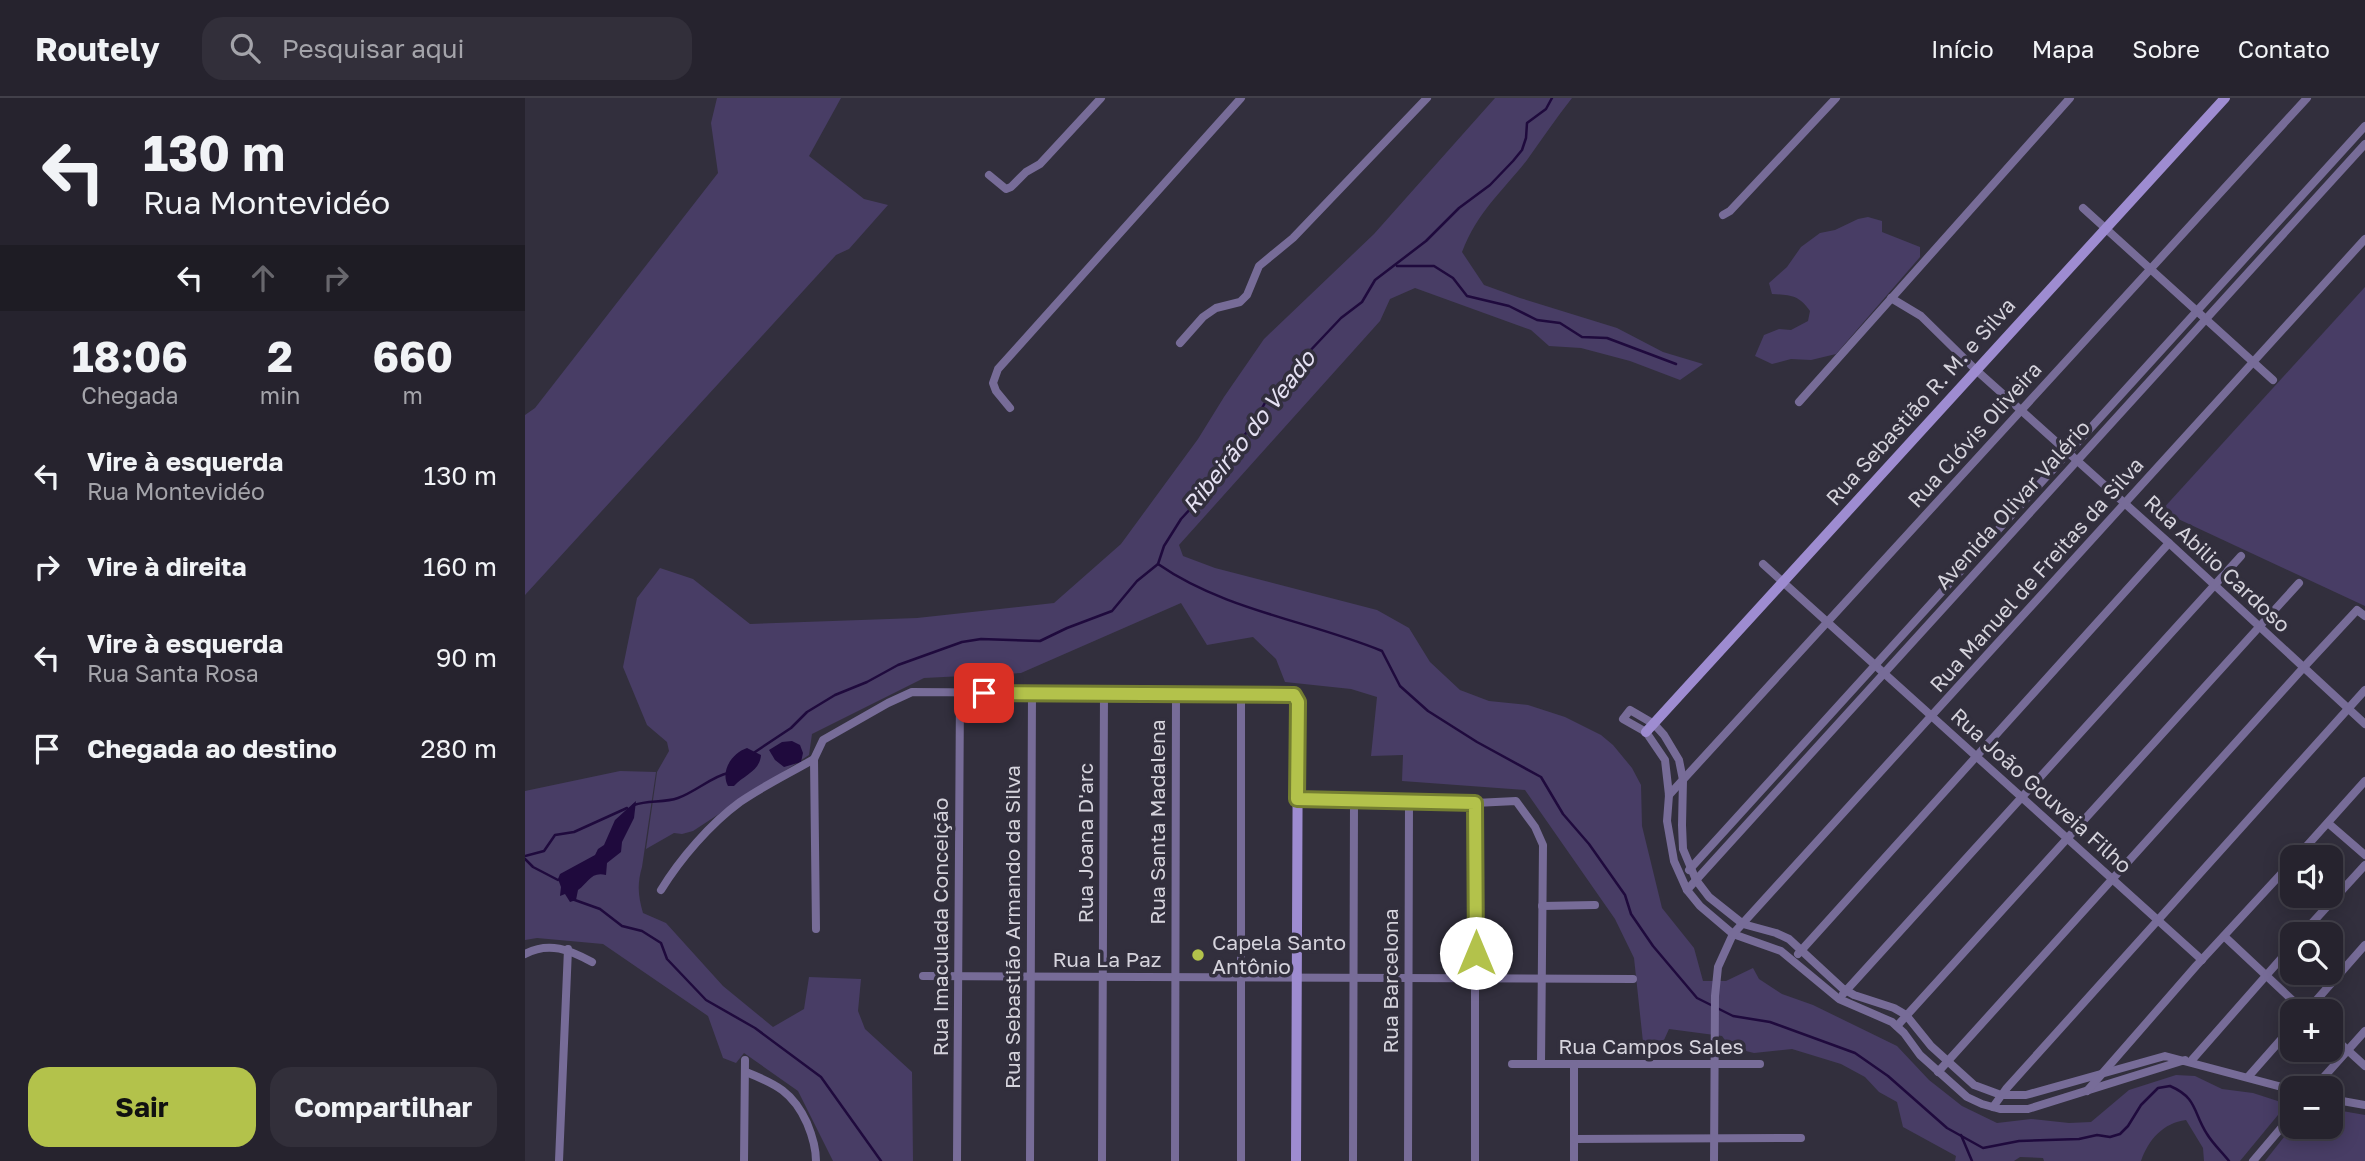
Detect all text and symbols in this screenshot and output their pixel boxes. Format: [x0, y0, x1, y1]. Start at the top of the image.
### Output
search box [202, 17, 692, 80]
text: Routely [35, 29, 160, 68]
icon: search [226, 29, 264, 67]
text: Pesquisar aqui [282, 33, 465, 64]
text: Início [1931, 34, 1994, 63]
text: Mapa [2032, 34, 2094, 63]
text: Sobre [2132, 34, 2200, 63]
text: Contato [2238, 34, 2330, 63]
text: 130 m [143, 123, 285, 182]
icon: left [28, 126, 119, 217]
text: Rua Montevidéo [143, 183, 390, 221]
icon: left [171, 259, 209, 297]
icon: ahead [244, 259, 282, 297]
icon: right [317, 259, 355, 297]
street label: Rua Sebastião R. M. e Silva [1820, 292, 2020, 510]
text: 18:06 [72, 331, 188, 381]
text: 2 [267, 331, 293, 381]
text: 660 [372, 331, 453, 381]
water label: Ribeirão do Veado [1176, 344, 1321, 518]
street label: Rua Clóvis Oliveira [1902, 356, 2047, 513]
text: Chegada [81, 381, 179, 409]
text: min [260, 381, 300, 409]
text: m [403, 381, 423, 409]
street label: Avenida Olivar Valério [1929, 414, 2095, 594]
text: Vire à esquerda [87, 446, 283, 477]
street label: Rua Manuel de Freitas da Silva [1924, 452, 2149, 697]
icon: left [28, 457, 66, 495]
text: 130 m [424, 460, 497, 491]
text: Rua Montevidéo [87, 477, 265, 505]
street label: Rua Abilio Cardoso [2139, 489, 2296, 638]
icon: right [28, 548, 66, 586]
text: Vire à direita [87, 551, 247, 582]
text: 160 m [423, 551, 497, 582]
text: Vire à esquerda [87, 628, 283, 659]
icon: left [28, 639, 66, 677]
text: 90 m [436, 642, 497, 673]
text: Rua Santa Rosa [87, 659, 259, 687]
pin [954, 663, 1014, 723]
icon: arrive [965, 674, 1003, 712]
street label: Rua João Gouveia Filho [1946, 702, 2137, 878]
street label: Rua Santa Madalena [1144, 719, 1170, 925]
icon: arrive [28, 730, 66, 768]
text: Chegada ao destino [87, 733, 337, 764]
text: 280 m [420, 733, 497, 764]
street label: Rua Joana D'arc [1072, 763, 1098, 923]
street label: Rua Sebastião Armando da Silva [999, 765, 1025, 1089]
street label: Rua Imaculada Conceição [927, 798, 953, 1056]
map controls [2280, 845, 2343, 1139]
button: sound [2280, 845, 2343, 908]
street label: Rua Barcelona [1377, 908, 1403, 1054]
position arrow [1439, 916, 1513, 990]
button: search [2280, 922, 2343, 985]
place label: Capela Santo Antônio [1212, 929, 1346, 979]
street label: Rua La Paz [1052, 946, 1162, 972]
marker: Capela Santo Antônio [1190, 947, 1206, 963]
button: + [2280, 999, 2343, 1062]
street label: Rua Campos Sales [1558, 1033, 1744, 1059]
button: Sair [28, 1067, 256, 1147]
button: Compartilhar [270, 1067, 497, 1147]
button: − [2280, 1076, 2343, 1139]

